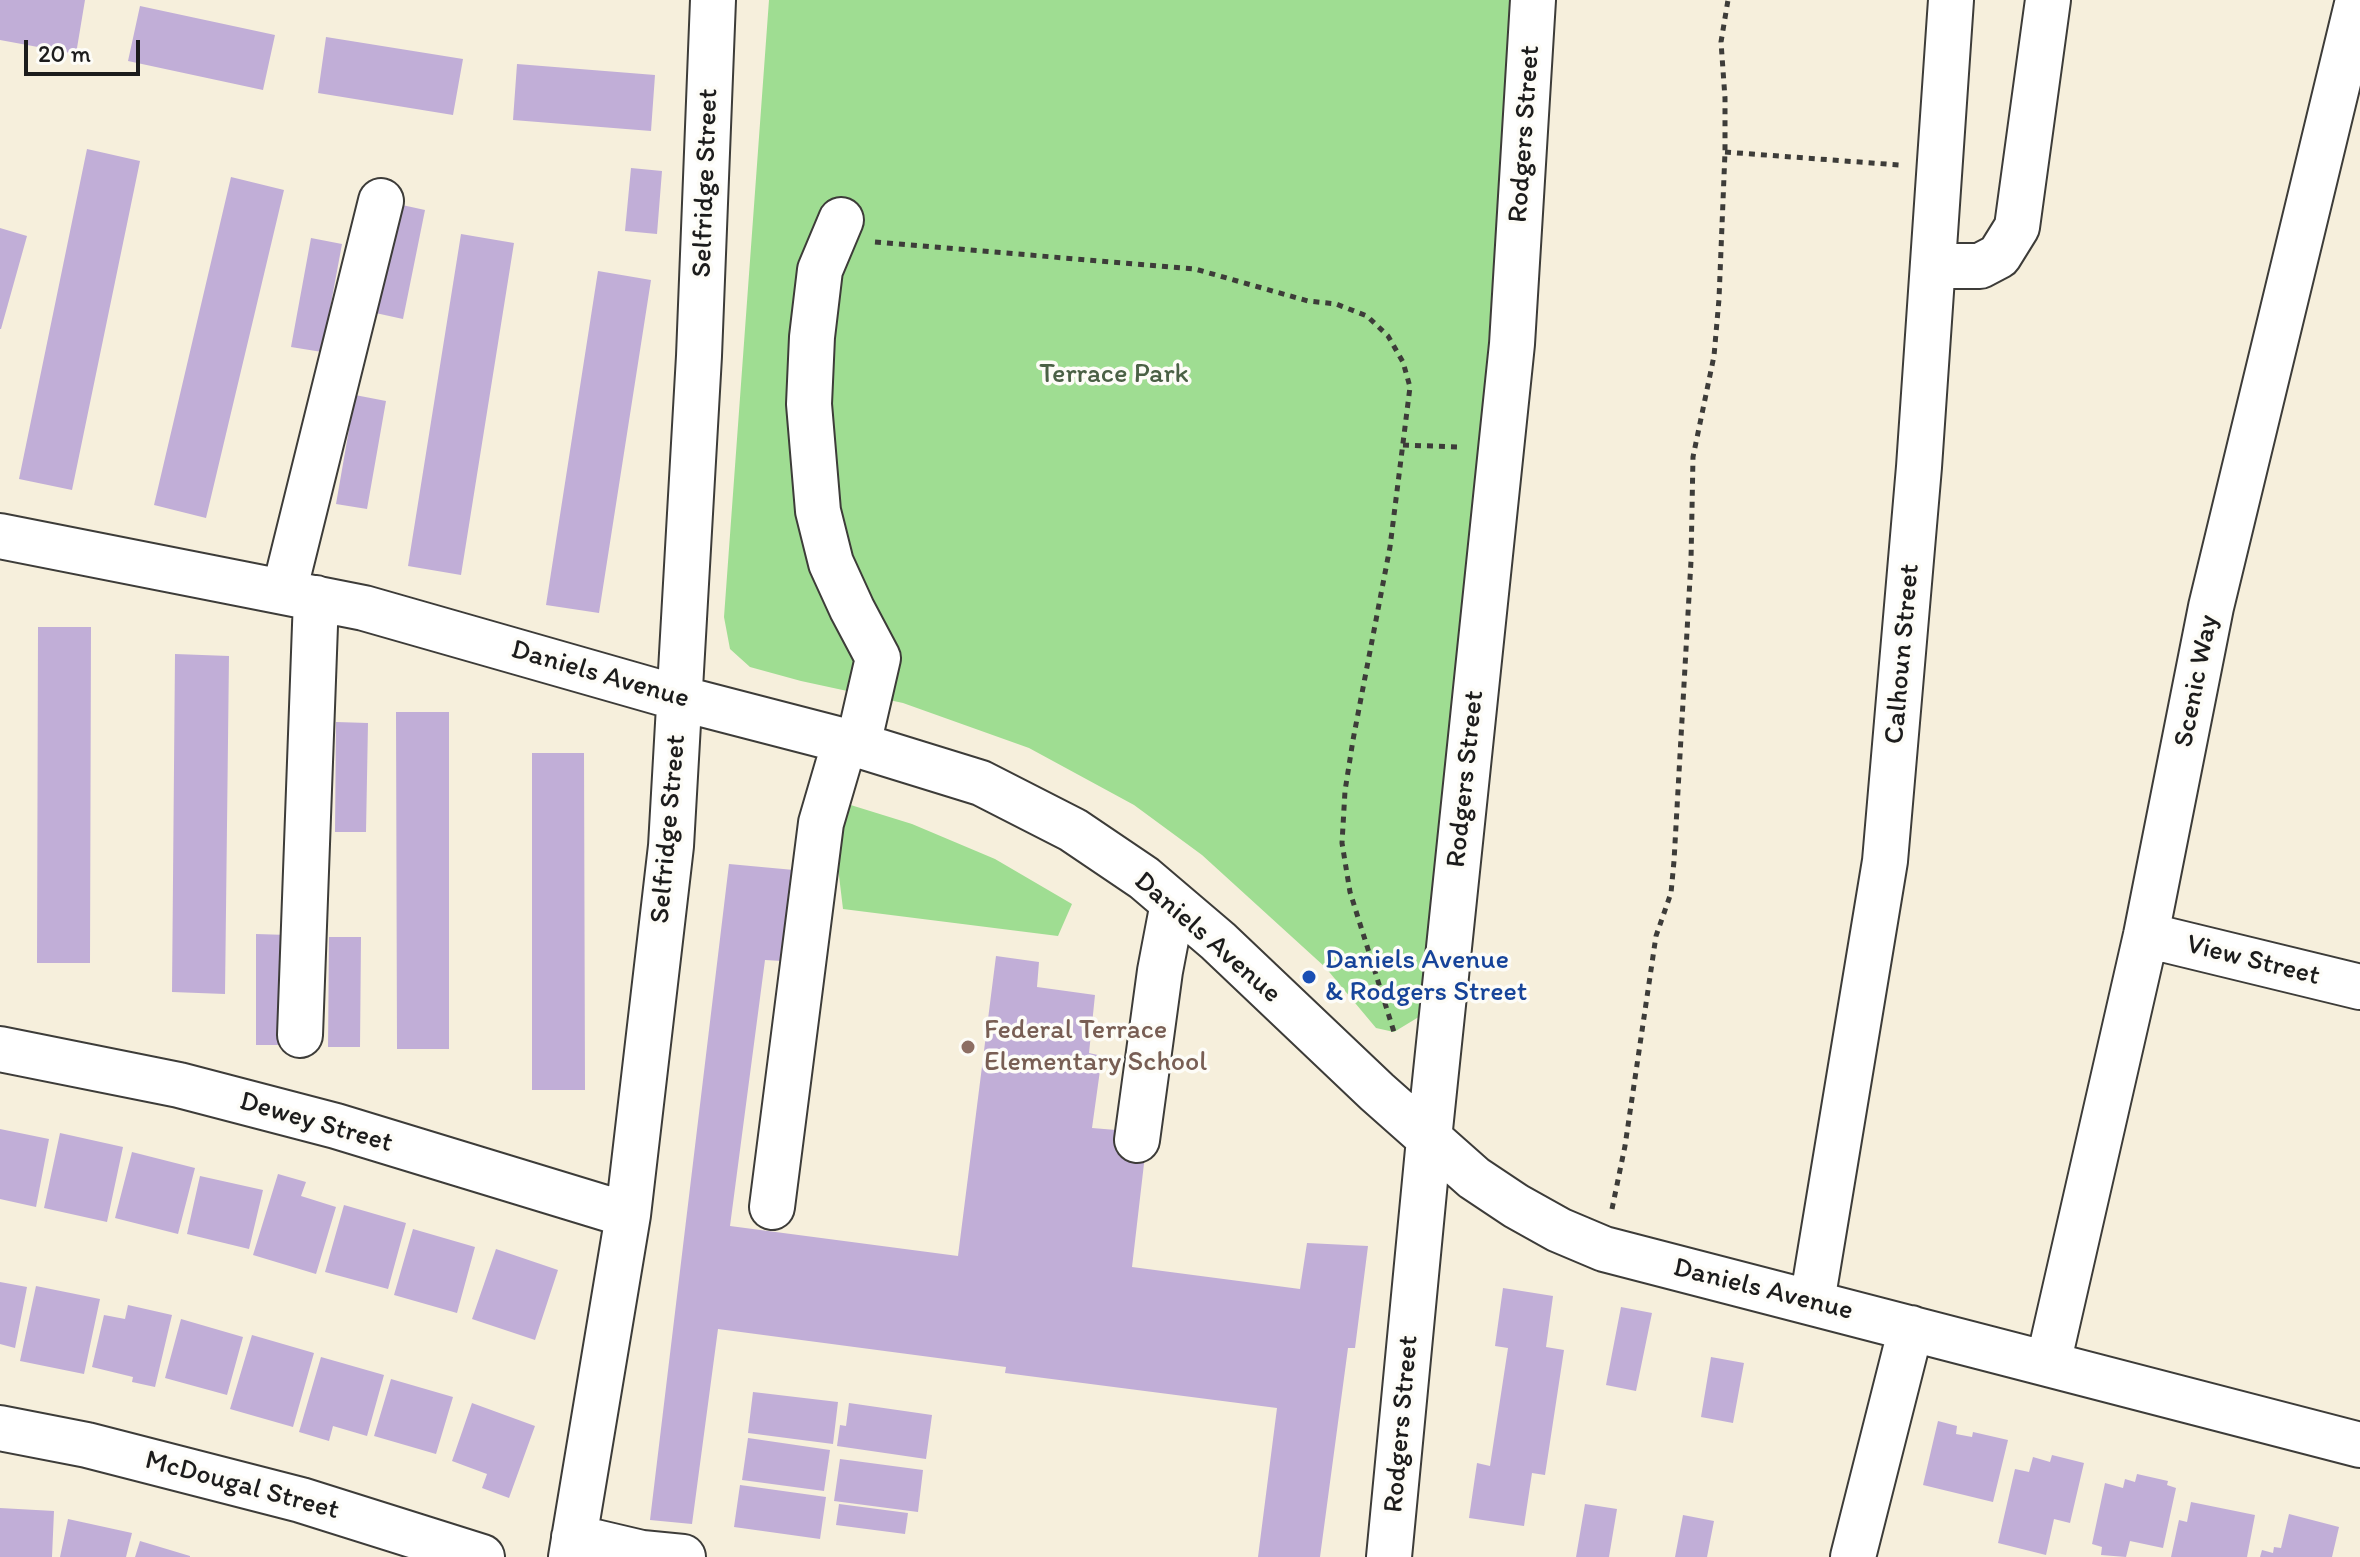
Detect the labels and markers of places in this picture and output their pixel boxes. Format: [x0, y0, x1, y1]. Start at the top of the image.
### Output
place label: Daniels Avenue & Rodgers Street [1325, 944, 1527, 1010]
marker: Daniels Avenue & Rodgers Street [1300, 968, 1318, 986]
place label: Federal Terrace Elementary School [984, 1014, 1207, 1080]
marker: Federal Terrace Elementary School [959, 1038, 977, 1056]

